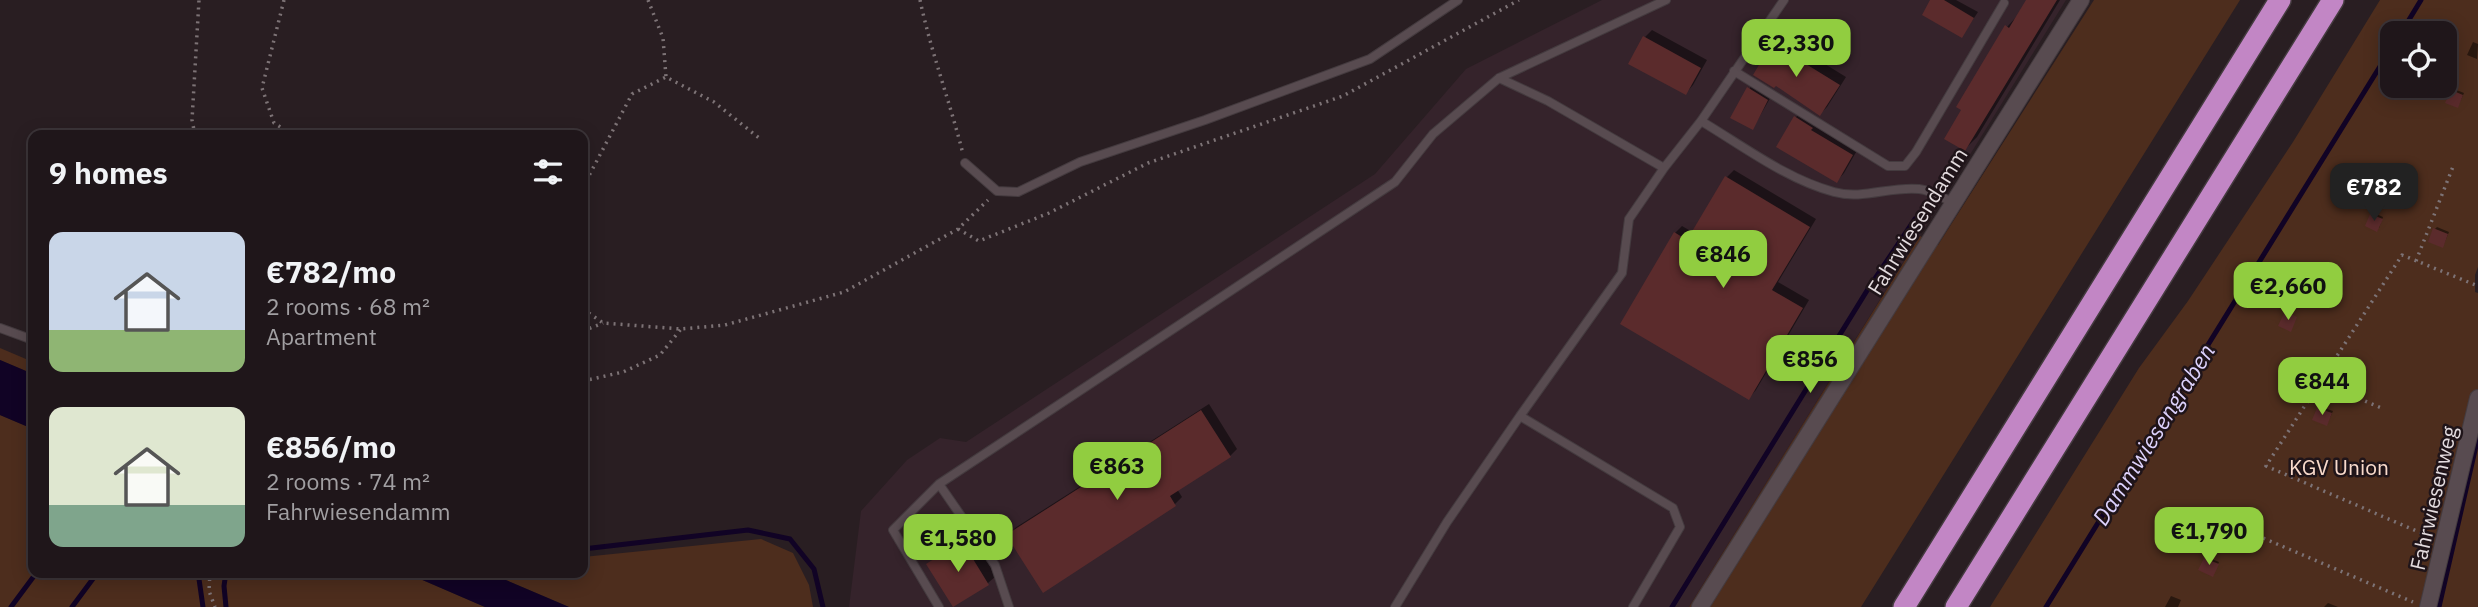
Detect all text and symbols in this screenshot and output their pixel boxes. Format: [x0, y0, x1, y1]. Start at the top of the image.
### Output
pin: €2,330 [1739, 20, 1853, 79]
map controls [2380, 21, 2457, 98]
button: locate [2380, 21, 2457, 98]
text: €2,330 [1758, 27, 1834, 57]
street label: Fahrwiesendamm [1860, 142, 1974, 300]
text: 9 homes [49, 153, 168, 192]
icon: filters [529, 153, 567, 191]
pin: €782 [2333, 164, 2415, 223]
text: €782 [2346, 171, 2402, 201]
pin: €846 [1682, 230, 1764, 290]
text: €846 [1695, 238, 1751, 268]
text: €782/mo [266, 252, 396, 291]
icon: home [105, 260, 189, 344]
pin: €2,660 [2231, 262, 2345, 322]
text: €2,660 [2250, 270, 2326, 300]
text: 2 rooms · 68 m² [266, 291, 430, 321]
text: Apartment [266, 321, 377, 351]
pin: €856 [1769, 336, 1851, 395]
water label: Dammwiesengraben [2085, 337, 2221, 531]
text: €856 [1782, 343, 1838, 373]
pin: €844 [2281, 358, 2363, 417]
text: €844 [2294, 365, 2350, 395]
street label: Fahrwiesenweg [2403, 423, 2463, 573]
text: €856/mo [266, 427, 396, 466]
icon: home [105, 435, 189, 519]
pin: €863 [1076, 442, 1158, 502]
text: €863 [1089, 450, 1145, 480]
park label: KGV Union [2289, 453, 2389, 481]
text: 2 rooms · 74 m² [266, 466, 430, 496]
text: Fahrwiesendamm [266, 496, 451, 526]
pin: €1,790 [2152, 508, 2266, 567]
pin: €1,580 [901, 514, 1015, 574]
text: €1,790 [2171, 515, 2247, 545]
text: €1,580 [920, 522, 996, 552]

